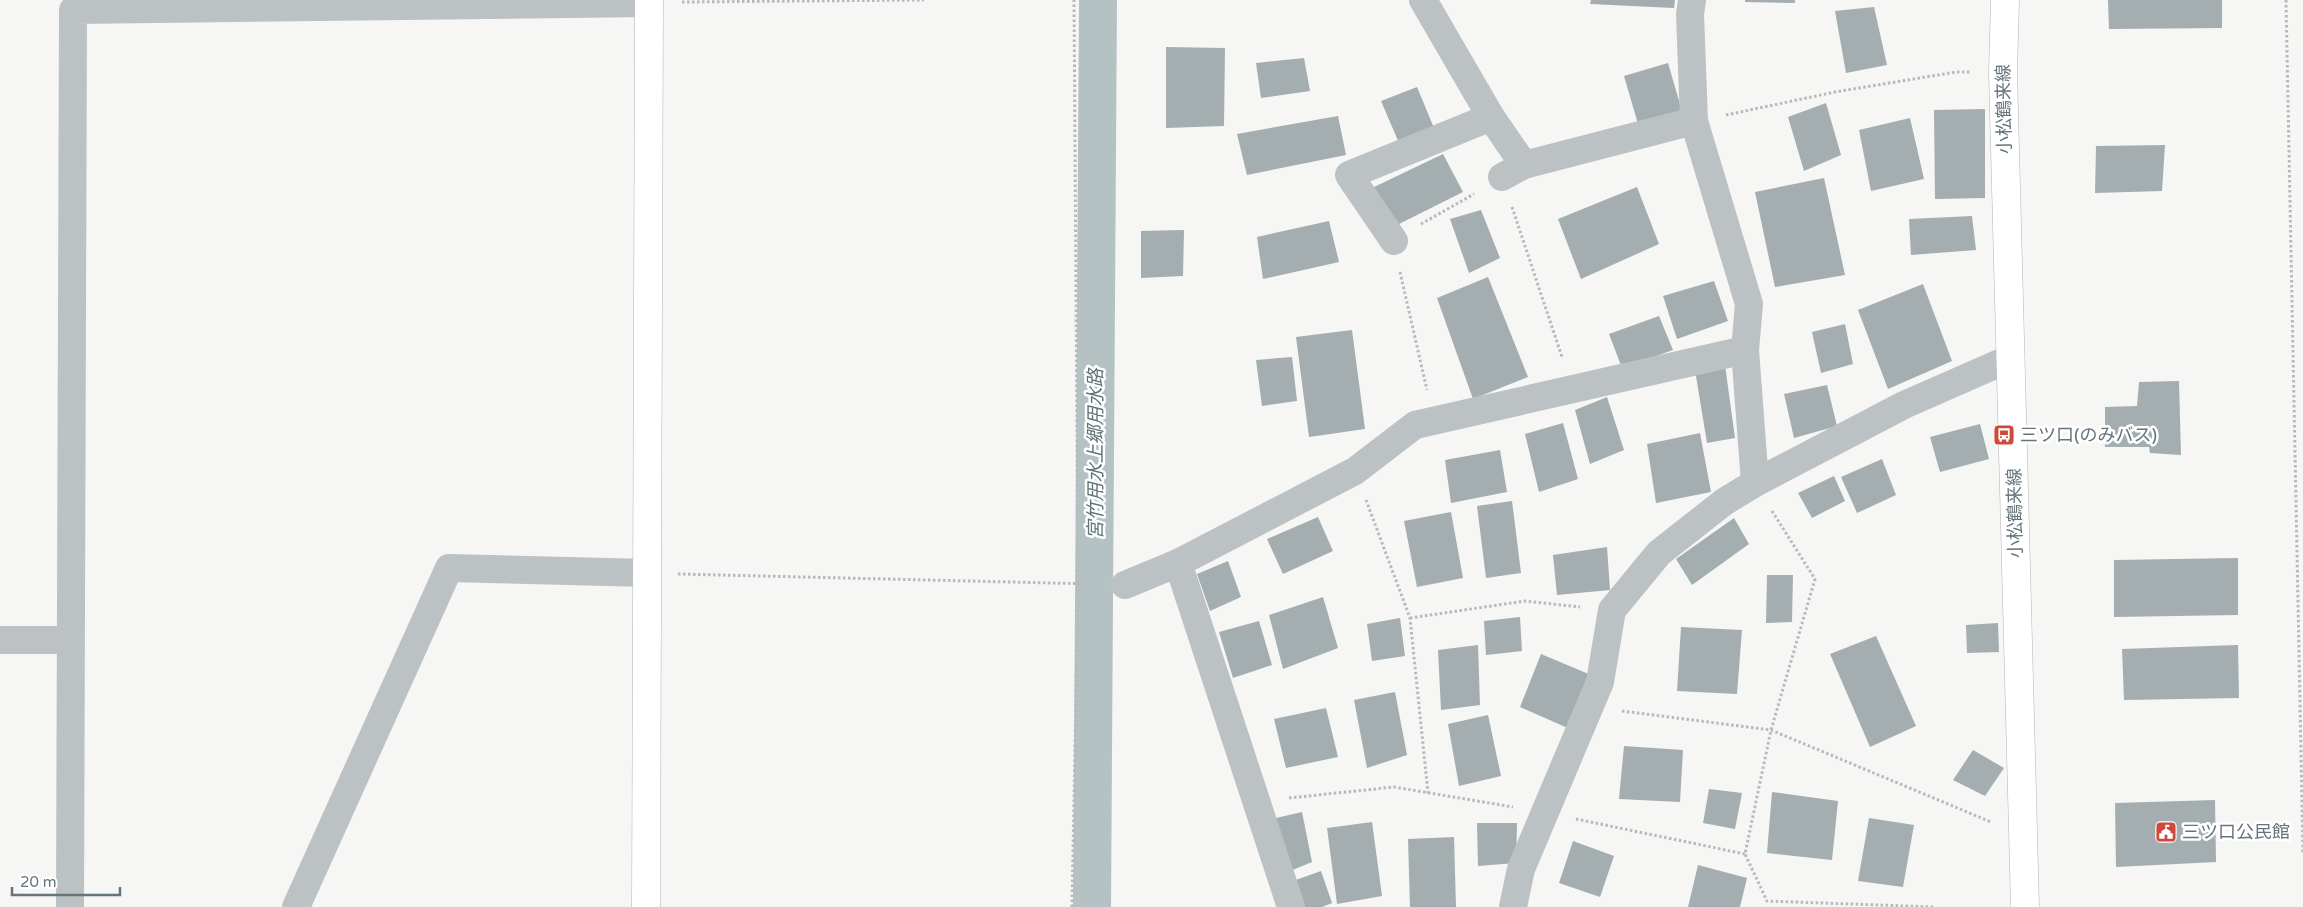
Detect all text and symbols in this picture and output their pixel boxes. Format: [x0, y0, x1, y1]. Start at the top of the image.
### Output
street label: 小松鶴来線 [1992, 64, 2016, 154]
water label: 宮竹用水上郷用水路 [1085, 367, 1107, 540]
bus stop icon: 三ツ口(のみバス) [1992, 423, 2016, 447]
place label: 三ツ口(のみバス) [2020, 424, 2157, 446]
street label: 小松鶴来線 [2003, 468, 2027, 558]
public building icon: 三ツ口公民館 [2154, 820, 2178, 844]
place label: 三ツ口公民館 [2182, 821, 2290, 843]
scale bar [12, 864, 120, 896]
text: 20 m [20, 873, 57, 891]

